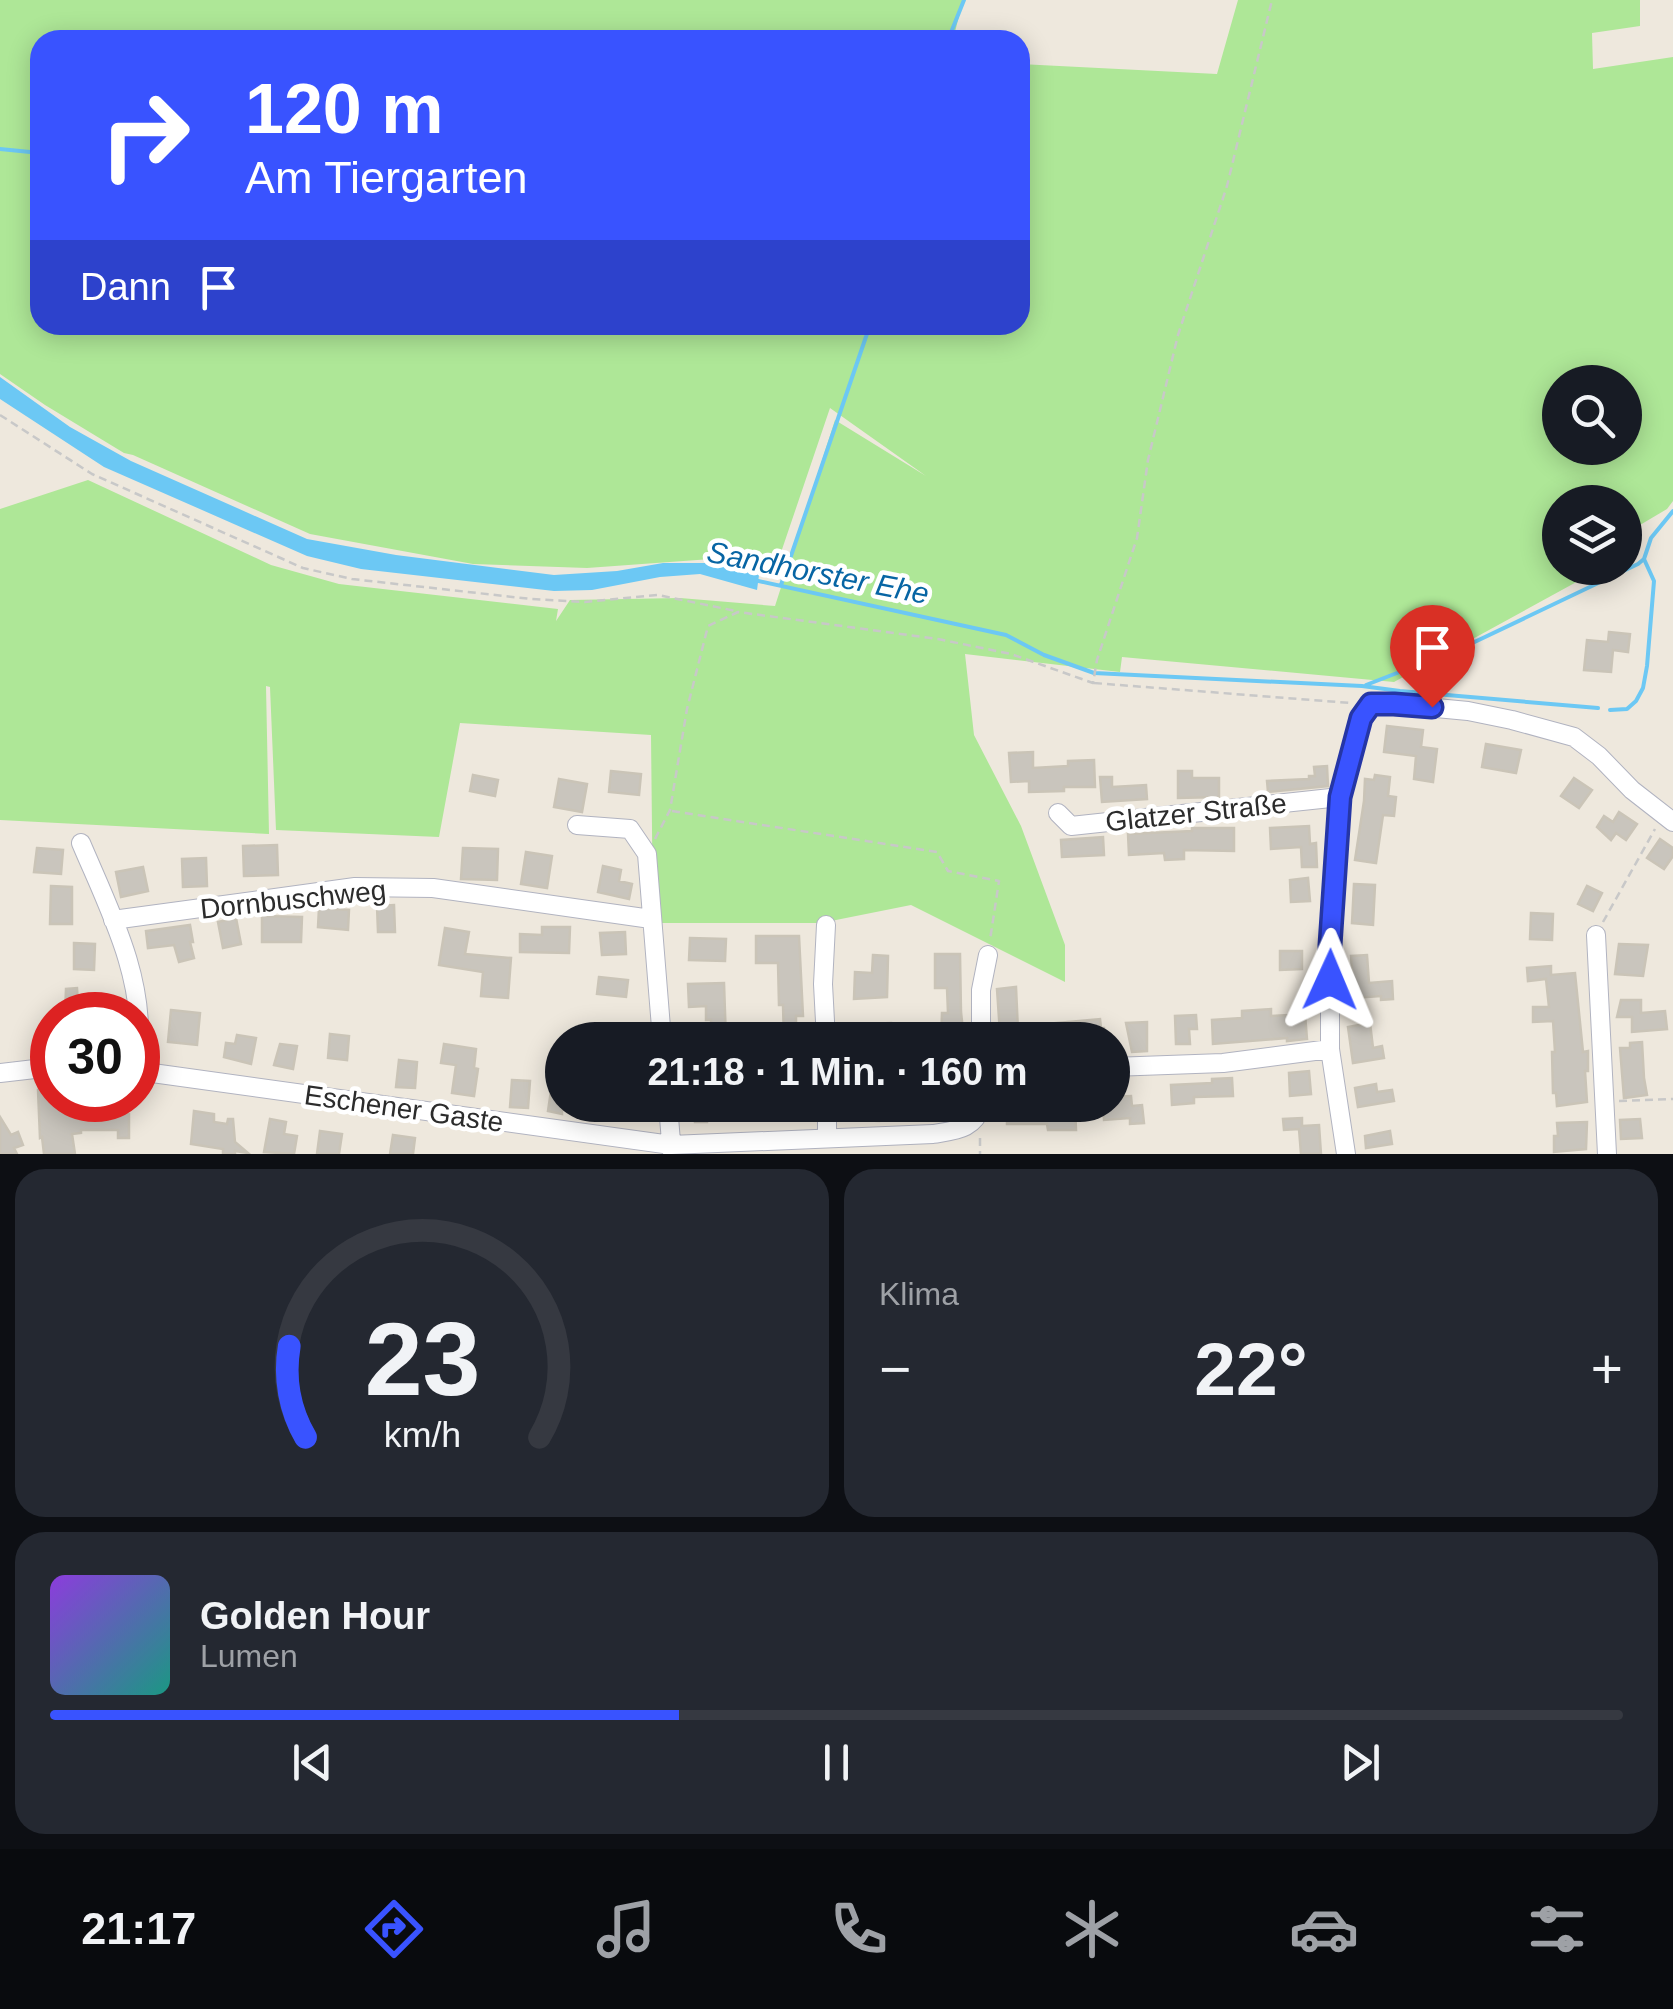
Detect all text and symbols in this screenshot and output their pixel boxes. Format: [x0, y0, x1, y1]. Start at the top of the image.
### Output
icon: right [80, 70, 210, 200]
text: 120 m [245, 70, 443, 148]
text: Am Tiergarten [245, 152, 528, 203]
icon: arrive [191, 260, 246, 315]
text: Dann [80, 266, 171, 308]
map controls [1542, 365, 1642, 585]
button: search [1542, 365, 1642, 465]
button: layers [1542, 485, 1642, 585]
water label: Sandhorster Ehe [704, 535, 932, 610]
pin [1390, 605, 1475, 708]
icon: arrive [1405, 620, 1460, 675]
street label: Glatzer Straße [1104, 788, 1288, 837]
street label: Dornbuschweg [199, 874, 388, 925]
position arrow [1278, 928, 1382, 1032]
speed limit sign: 30 [30, 992, 160, 1122]
text: 21:18 · 1 Min. · 160 m [647, 1051, 1028, 1093]
street label: Eschener Gaste [302, 1079, 506, 1138]
text: Klima [879, 1276, 959, 1312]
text: 23 [364, 1301, 480, 1417]
text: 22° [1194, 1327, 1308, 1411]
text: − [879, 1338, 911, 1400]
text: + [1591, 1338, 1623, 1400]
text: km/h [383, 1415, 461, 1455]
text: Golden Hour [200, 1595, 430, 1637]
text: Lumen [200, 1638, 298, 1674]
icon: previous [285, 1735, 340, 1790]
icon: pause [809, 1735, 864, 1790]
icon: next [1333, 1735, 1388, 1790]
icon: directions [359, 1894, 429, 1964]
icon: music [591, 1894, 661, 1964]
icon: phone [824, 1894, 894, 1964]
icon: climate [1057, 1894, 1127, 1964]
icon: car [1289, 1894, 1359, 1964]
icon: filters [1522, 1894, 1592, 1964]
text: 21:17 [81, 1903, 196, 1954]

